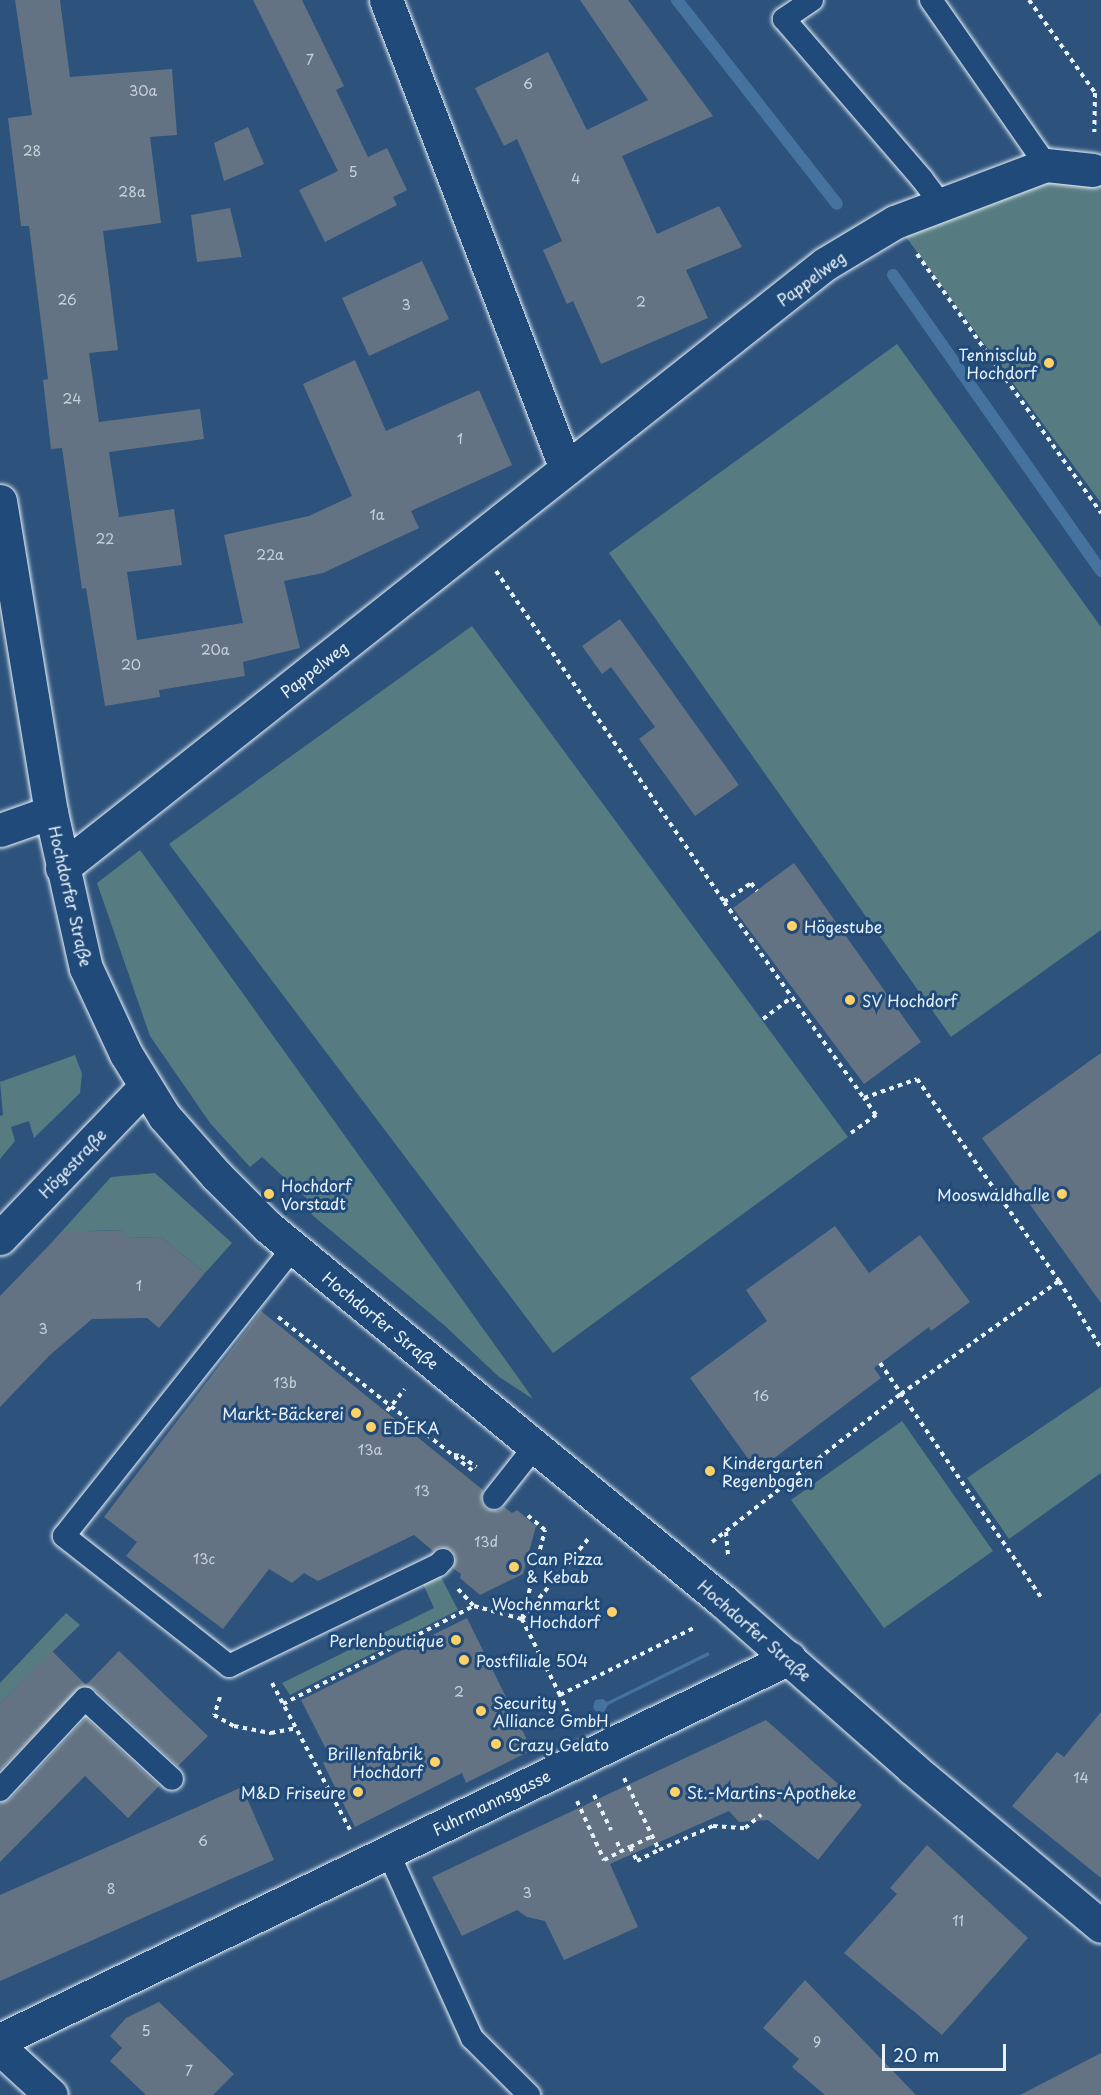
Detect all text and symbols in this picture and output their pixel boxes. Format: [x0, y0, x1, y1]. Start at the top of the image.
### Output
house number: 7 [306, 52, 314, 68]
house number: 6 [523, 76, 533, 92]
house number: 30a [129, 83, 157, 99]
house number: 28 [23, 143, 41, 159]
house number: 5 [348, 164, 358, 180]
house number: 4 [571, 171, 581, 187]
house number: 28a [118, 184, 146, 200]
street label: Pappelweg [773, 247, 849, 309]
house number: 26 [57, 292, 77, 308]
house number: 2 [636, 294, 646, 310]
house number: 3 [401, 297, 411, 313]
place label: Tennisclub Hochdorf [959, 344, 1037, 382]
marker: Tennisclub Hochdorf [1042, 356, 1056, 370]
house number: 24 [63, 391, 81, 407]
house number: 1 [457, 431, 463, 447]
house number: 1a [370, 507, 384, 523]
house number: 22 [96, 531, 114, 547]
house number: 22a [256, 547, 284, 563]
street label: Pappelweg [277, 637, 351, 701]
house number: 20a [201, 642, 229, 658]
house number: 20 [121, 657, 141, 673]
street label: Hochdorfer Straße [45, 823, 97, 969]
place label: Högestube [804, 916, 882, 936]
marker: Högestube [785, 919, 799, 933]
place label: SV Hochdorf [862, 990, 959, 1010]
marker: SV Hochdorf [843, 993, 857, 1007]
street label: Högestraße [34, 1124, 110, 1202]
place label: Hochdorf Vorstadt [281, 1175, 351, 1213]
place label: Mooswaldhalle [937, 1184, 1050, 1204]
marker: Hochdorf Vorstadt [262, 1187, 276, 1201]
marker: Mooswaldhalle [1055, 1187, 1069, 1201]
street label: Hochdorfer Straße [319, 1267, 443, 1373]
house number: 1 [136, 1278, 142, 1294]
house number: 3 [38, 1321, 48, 1337]
house number: 13b [273, 1375, 297, 1391]
house number: 16 [753, 1388, 769, 1404]
place label: Markt-Bäckerei [222, 1403, 344, 1423]
marker: Markt-Bäckerei [349, 1406, 363, 1420]
place label: EDEKA [383, 1417, 439, 1437]
marker: EDEKA [364, 1420, 378, 1434]
house number: 13a [358, 1442, 382, 1458]
place label: Kindergarten Regenbogen [722, 1452, 823, 1490]
marker: Kindergarten Regenbogen [703, 1464, 717, 1478]
house number: 13 [414, 1483, 430, 1499]
house number: 13d [474, 1534, 498, 1550]
place label: Can Pizza & Kebab [526, 1548, 602, 1586]
house number: 13c [193, 1551, 215, 1567]
marker: Can Pizza & Kebab [507, 1560, 521, 1574]
street label: Hochdorfer Straße [694, 1575, 816, 1685]
place label: Wochenmarkt Hochdorf [492, 1593, 600, 1631]
marker: Wochenmarkt Hochdorf [605, 1605, 619, 1619]
place label: Perlenboutique [329, 1630, 444, 1650]
marker: Perlenboutique [449, 1633, 463, 1647]
place label: Postfiliale 504 [476, 1650, 589, 1670]
marker: Postfiliale 504 [457, 1653, 471, 1667]
house number: 2 [454, 1684, 464, 1700]
place label: Security Alliance GmbH [493, 1692, 608, 1730]
marker: Security Alliance GmbH [474, 1704, 488, 1718]
place label: Crazy Gelato [508, 1734, 610, 1754]
marker: Crazy Gelato [489, 1737, 503, 1751]
place label: Brillenfabrik Hochdorf [327, 1743, 423, 1781]
marker: Brillenfabrik Hochdorf [428, 1755, 442, 1769]
street label: Fuhrmannsgasse [429, 1765, 553, 1839]
house number: 14 [1073, 1770, 1089, 1786]
place label: M&D Friseure [240, 1782, 346, 1802]
place label: St.-Martins-Apotheke [687, 1782, 857, 1802]
marker: M&D Friseure [351, 1785, 365, 1799]
marker: St.-Martins-Apotheke [668, 1785, 682, 1799]
house number: 6 [198, 1833, 208, 1849]
house number: 8 [107, 1881, 115, 1897]
house number: 3 [522, 1885, 532, 1901]
house number: 11 [952, 1913, 964, 1929]
house number: 5 [141, 2023, 151, 2039]
scale bar [885, 2032, 1010, 2070]
house number: 9 [813, 2034, 821, 2050]
text: 20 m [893, 2041, 939, 2068]
house number: 7 [185, 2063, 193, 2079]

